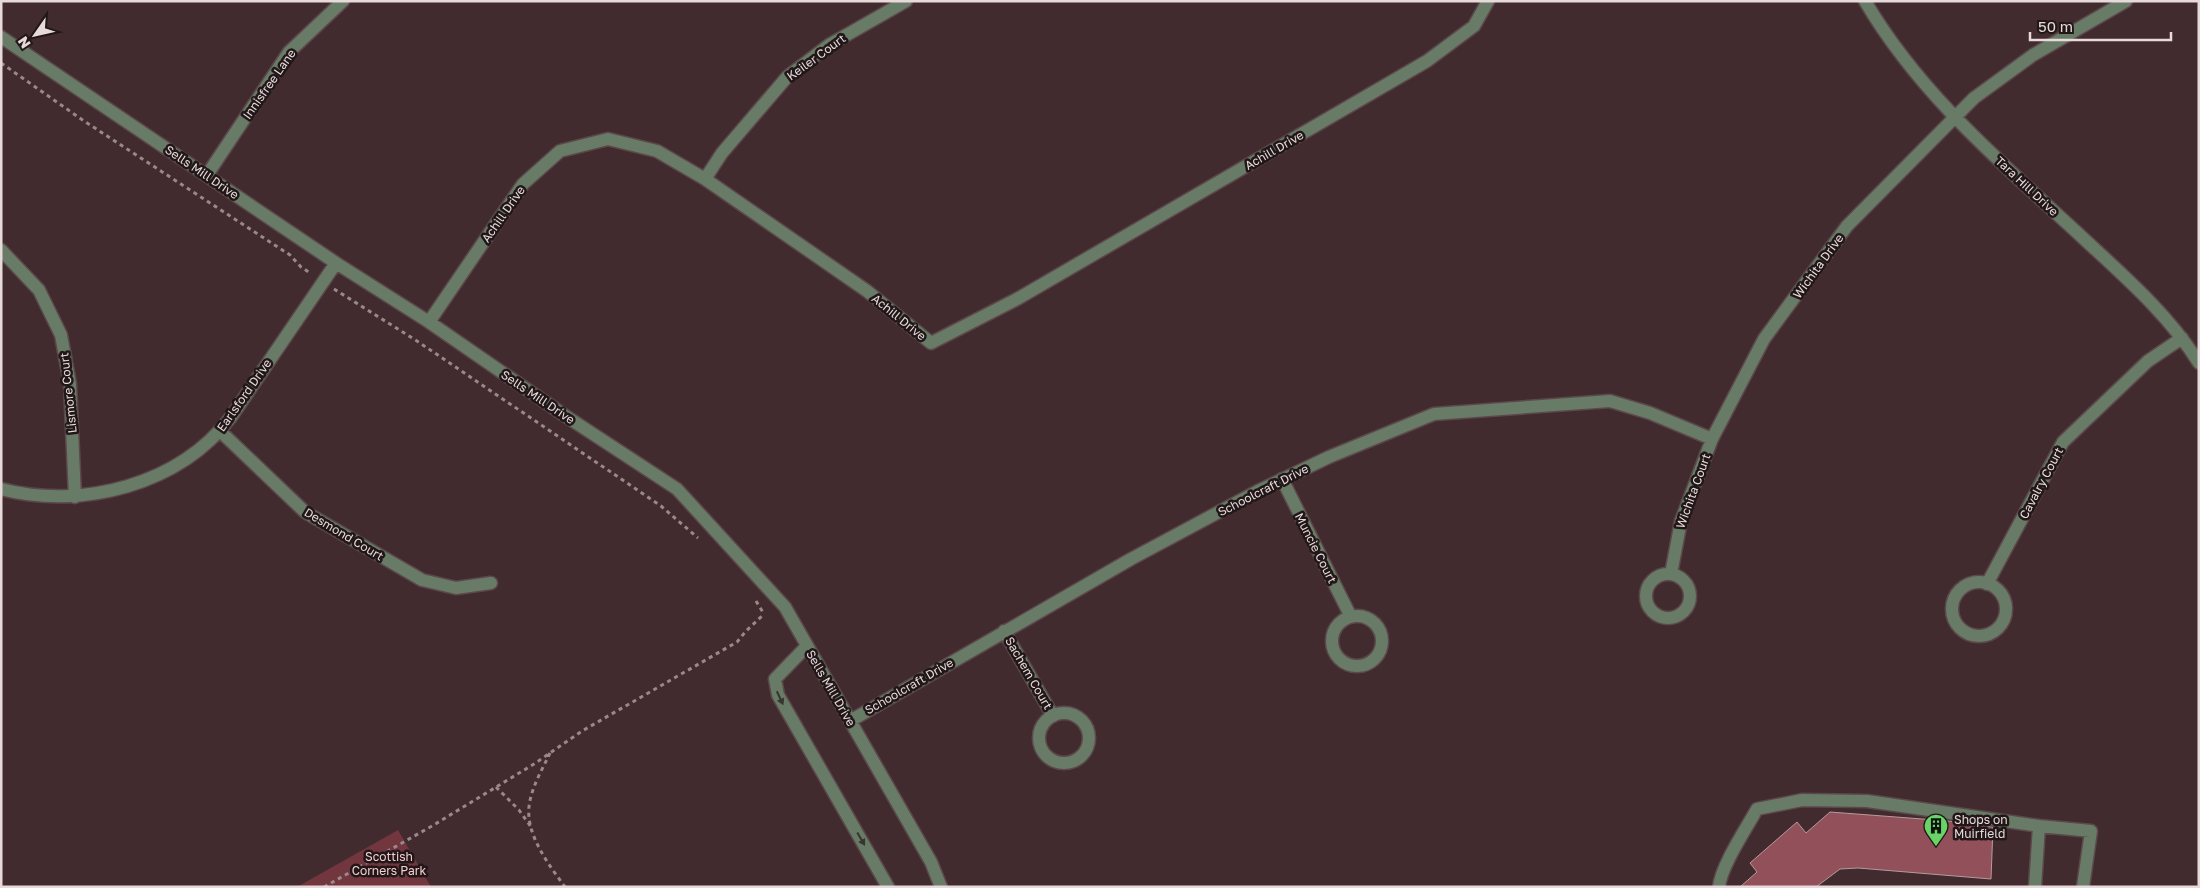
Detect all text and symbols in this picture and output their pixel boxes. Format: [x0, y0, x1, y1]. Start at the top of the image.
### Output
north arrow [10, 10, 60, 60]
scale bar [2030, 10, 2171, 42]
text: 50 m [2038, 17, 2073, 35]
street label: Keiler Court [784, 31, 848, 83]
text: N [14, 33, 34, 52]
street label: Innisfree Lane [239, 46, 299, 122]
street label: Achill Drive [1242, 127, 1306, 173]
street label: Sells Mill Drive [162, 142, 242, 202]
street label: Tara Hill Drive [1993, 153, 2061, 219]
street label: Achill Drive [478, 183, 528, 245]
street label: Wichita Drive [1790, 231, 1846, 301]
street label: Achill Drive [869, 291, 929, 343]
street label: Lismore Court [56, 352, 80, 434]
street label: Earlsford Drive [213, 356, 275, 434]
street label: Sells Mill Drive [498, 367, 578, 427]
street label: Cavalry Court [2016, 445, 2066, 521]
street label: Wichita Court [1672, 451, 1714, 531]
street label: Schoolcraft Drive [1215, 461, 1311, 519]
street label: Desmond Court [302, 504, 386, 564]
street label: Muncie Court [1292, 510, 1340, 586]
street label: Sachem Court [1002, 634, 1056, 712]
street label: Sells Mill Drive [803, 647, 859, 729]
street label: Schoolcraft Drive [862, 655, 956, 717]
one-way arrow [777, 691, 785, 705]
place label: Shops on Muirfield [1954, 812, 2008, 841]
building icon: Shops on Muirfield [1923, 813, 1949, 847]
one-way arrow [856, 832, 865, 845]
park label: Scottish Corners Park [352, 849, 426, 878]

